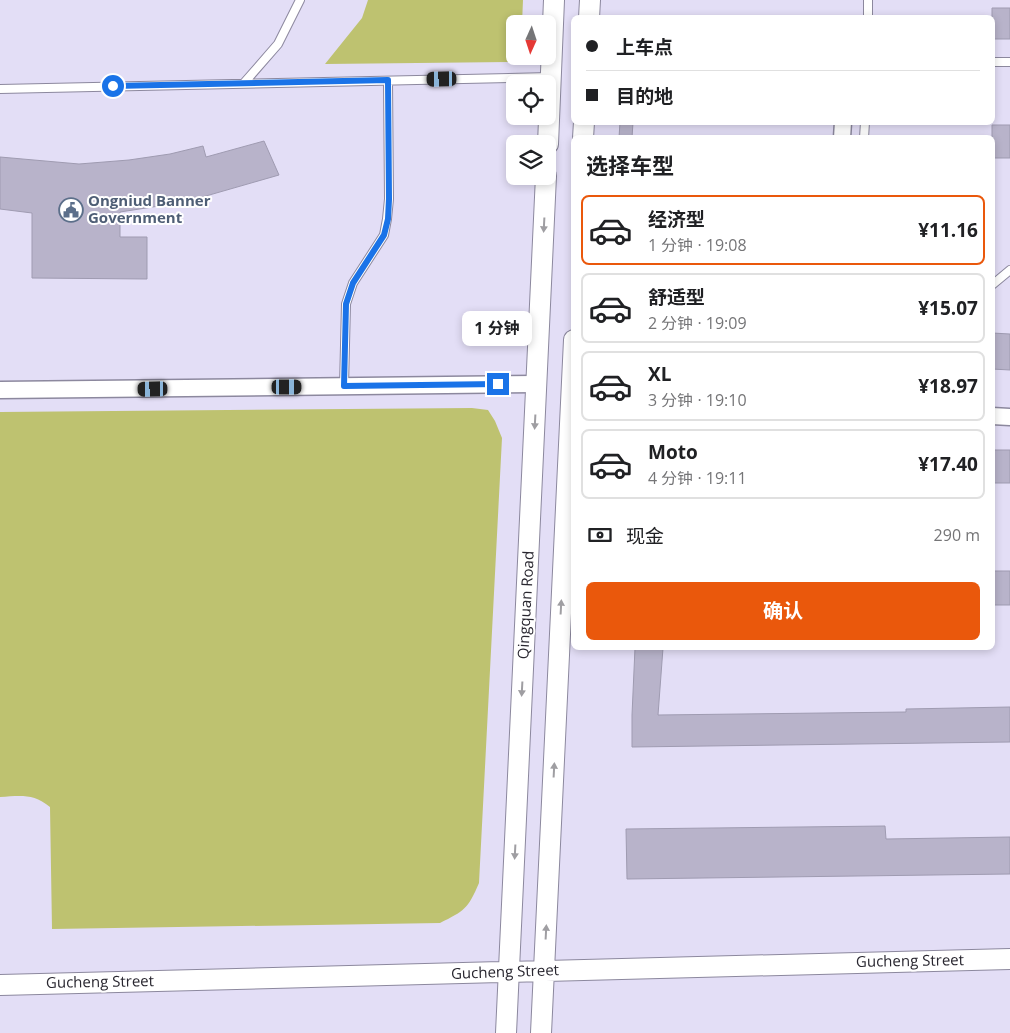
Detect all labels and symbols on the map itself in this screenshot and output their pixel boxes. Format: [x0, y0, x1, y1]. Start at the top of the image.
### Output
north arrow [506, 15, 556, 65]
car [426, 71, 457, 87]
route start [102, 75, 124, 97]
place label: Ongniud Banner Government [88, 190, 211, 227]
public building icon: Ongniud Banner Government [58, 197, 84, 223]
one-way arrow [539, 217, 547, 233]
callout: 1 分钟 [463, 312, 533, 346]
route end [487, 373, 509, 395]
car [272, 380, 302, 395]
car [137, 381, 168, 397]
one-way arrow [530, 414, 538, 430]
street label: Qingquan Road [512, 550, 538, 660]
one-way arrow [558, 599, 566, 615]
one-way arrow [518, 682, 526, 698]
one-way arrow [550, 761, 558, 777]
one-way arrow [510, 844, 518, 860]
one-way arrow [543, 924, 551, 940]
street label: Gucheng Street [856, 949, 964, 971]
street label: Gucheng Street [451, 959, 559, 983]
street label: Gucheng Street [46, 970, 154, 992]

